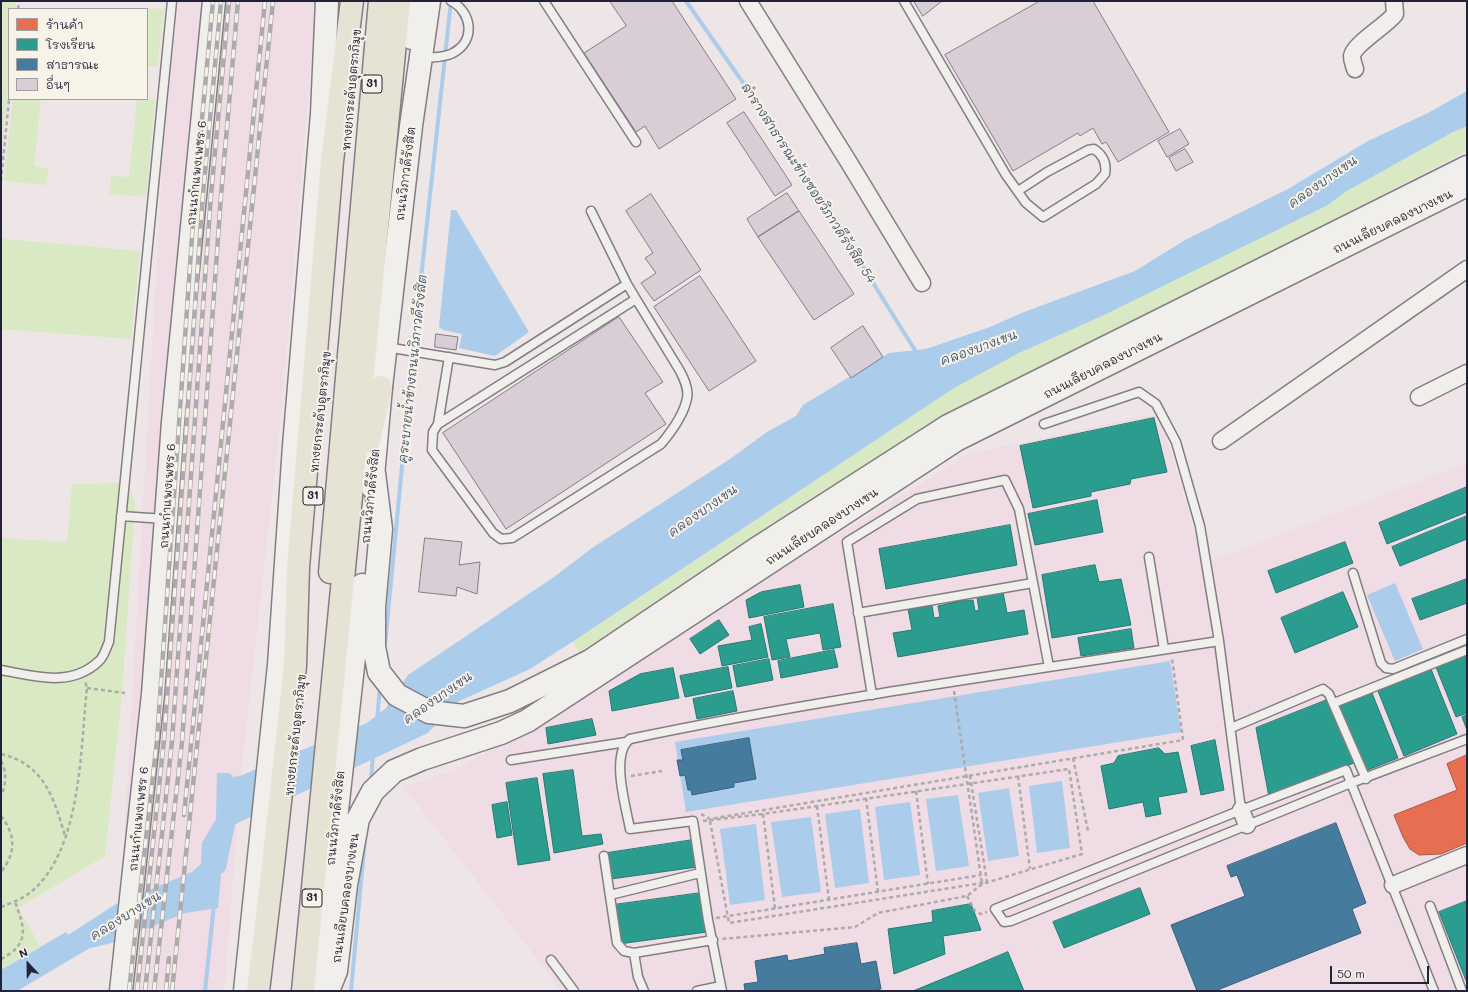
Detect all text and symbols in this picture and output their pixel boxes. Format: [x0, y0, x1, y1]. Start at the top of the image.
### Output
legend [8, 8, 148, 100]
text: ร้านค้า [46, 16, 83, 32]
street label: ทางยกระดับอุตราภิมุข [340, 29, 364, 151]
text: โรงเรียน [46, 36, 95, 52]
text: สาธารณะ [46, 56, 99, 72]
road number: 31 [362, 75, 382, 93]
text: อื่นๆ [46, 76, 70, 92]
water label: ลำรางสาธารณะข้างซอยวิภาวดีรังสิต 54 [737, 80, 879, 286]
street label: ถนนกำแพงเพชร 6 [184, 120, 210, 226]
street label: ถนนวิภาวดีรังสิต [393, 126, 419, 222]
water label: คลองบางเขน [1285, 152, 1361, 212]
street label: ถนนเลียบคลองบางเขน [1331, 187, 1455, 257]
water label: คูระบายน้ำข้างถนนวิภาวดีรังสิต [395, 274, 431, 464]
water label: คลองบางเขน [938, 327, 1020, 369]
street label: ถนนเลียบคลองบางเขน [1041, 330, 1165, 402]
street label: ทางยกระดับอุตราภิมุข [307, 350, 335, 474]
street label: ถนนกำแพงเพชร 6 [157, 443, 179, 549]
street label: ถนนวิภาวดีรังสิต [359, 448, 383, 544]
water label: คลองบางเขน [665, 481, 741, 541]
street label: ถนนเลียบคลองบางเขน [763, 485, 881, 569]
road number: 31 [303, 487, 323, 505]
water label: คลองบางเขน [400, 668, 476, 728]
street label: ทางยกระดับอุตราภิมุข [282, 673, 310, 797]
street label: ถนนกำแพงเพชร 6 [126, 766, 152, 872]
street label: ถนนวิภาวดีรังสิต [324, 770, 348, 866]
street label: ถนนเลียบคลองบางเขน [330, 832, 362, 964]
water label: คลองบางเขน [88, 888, 164, 944]
road number: 31 [302, 889, 322, 907]
north arrow [8, 944, 48, 984]
text: N [17, 944, 30, 961]
scale bar [1332, 958, 1431, 984]
text: 50 m [1337, 965, 1365, 981]

